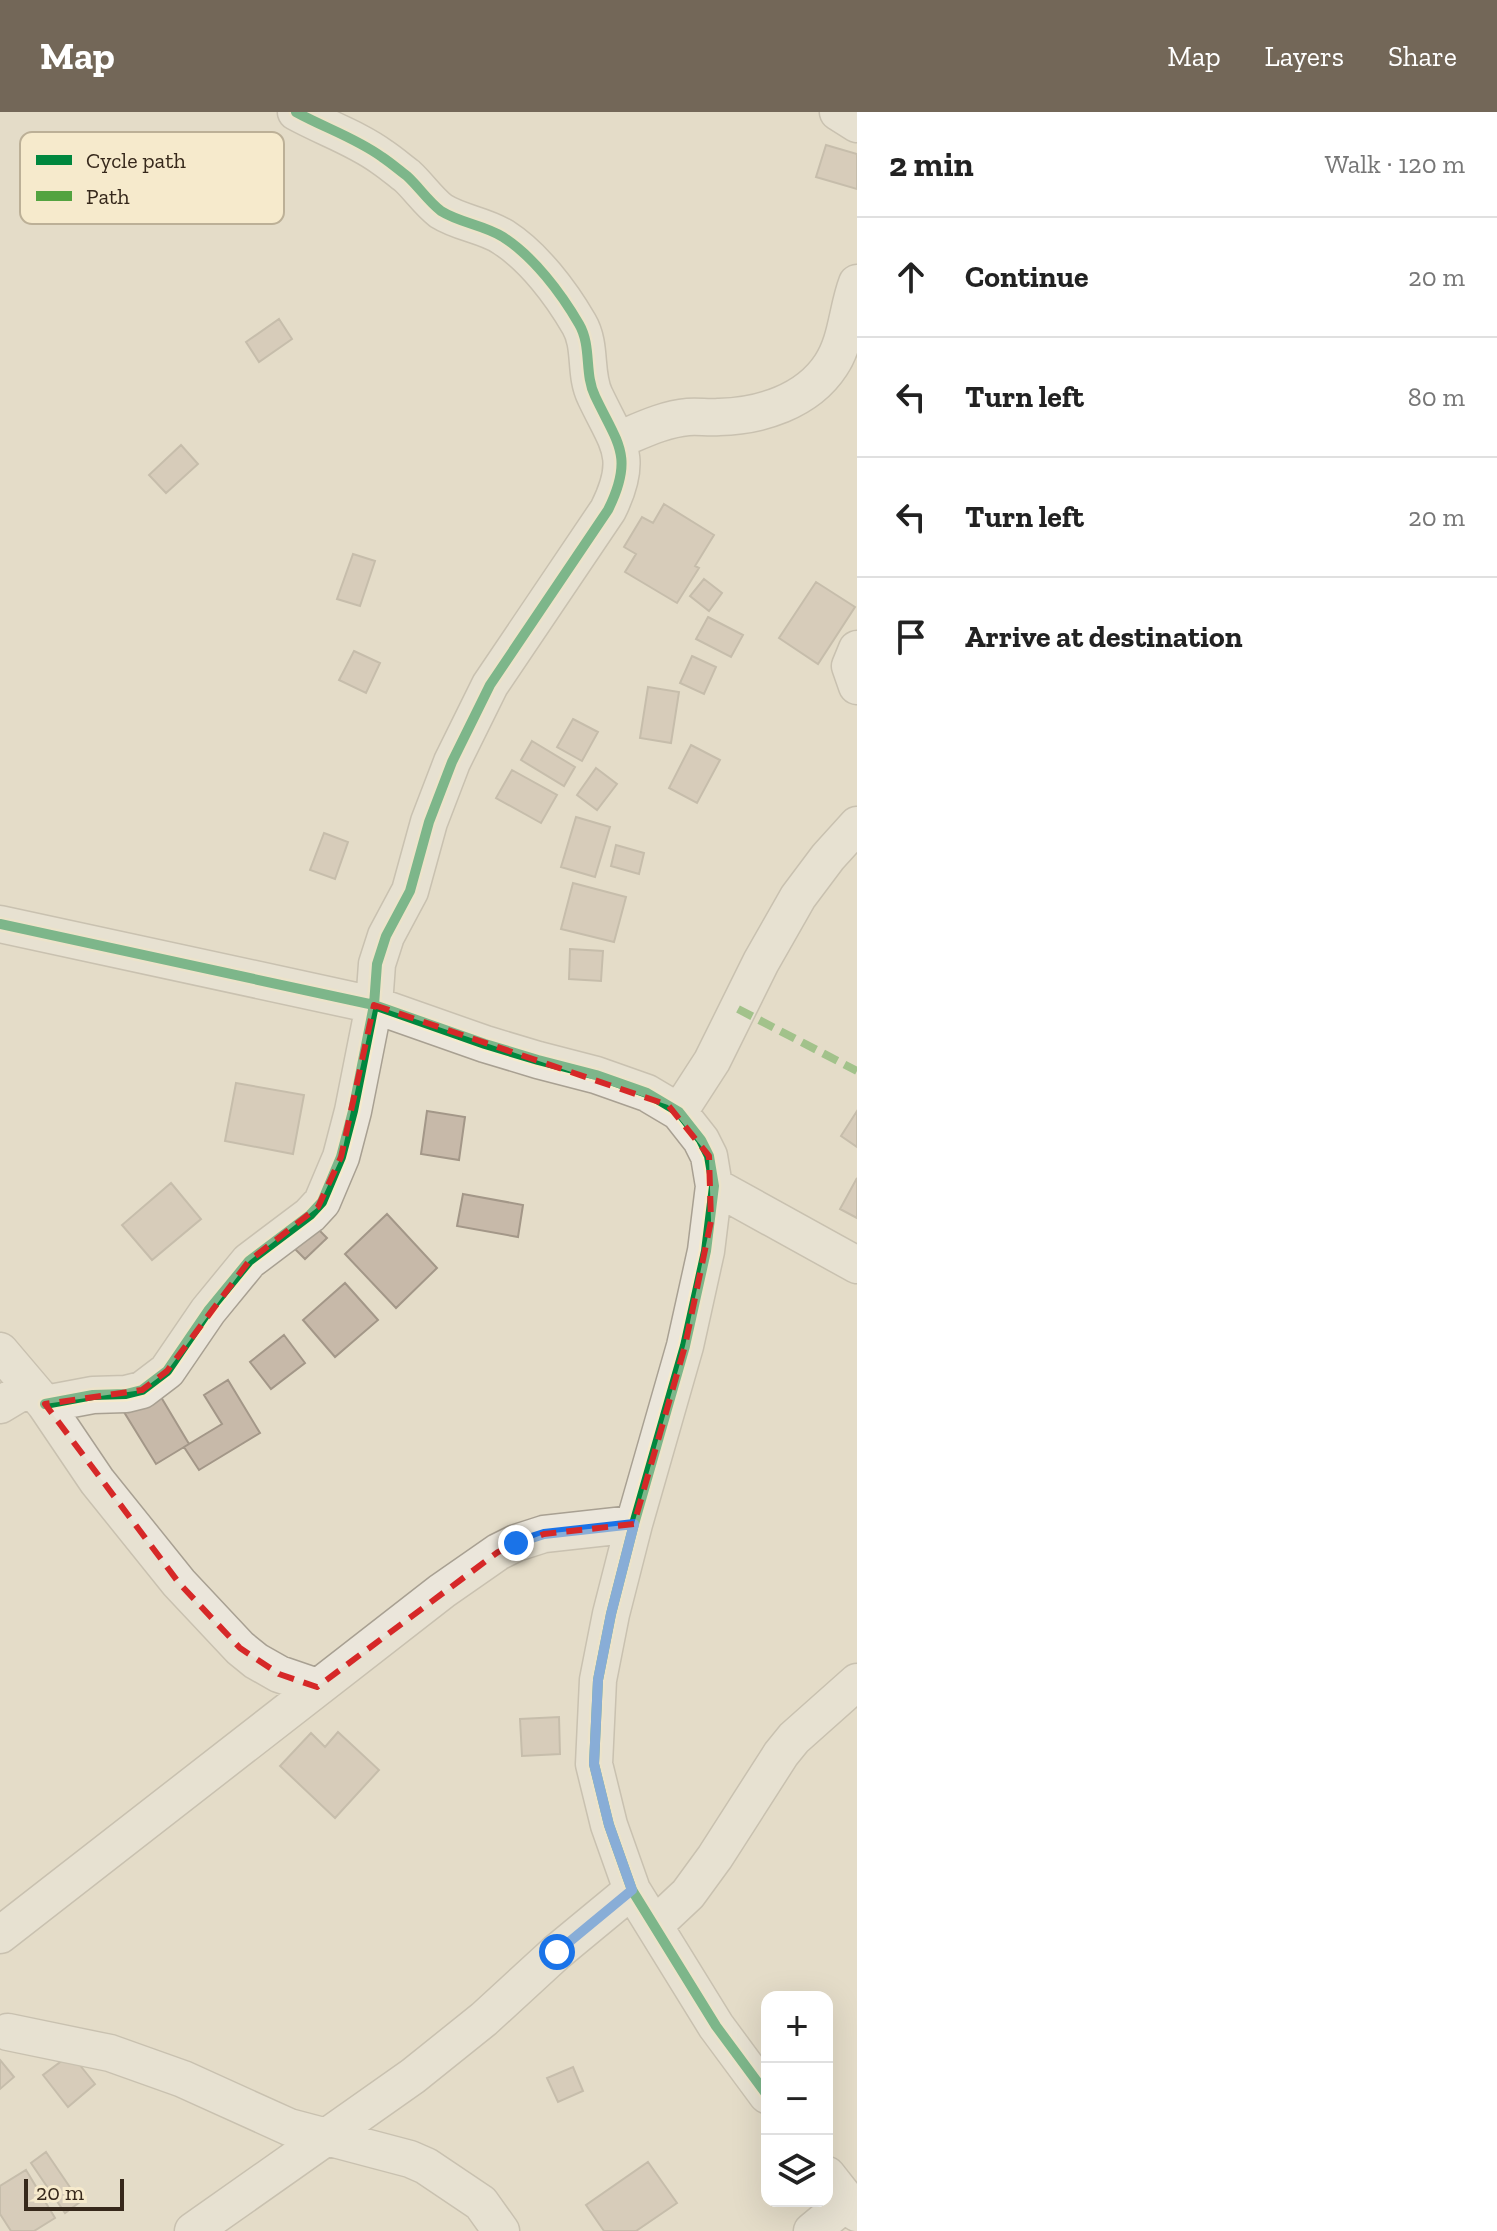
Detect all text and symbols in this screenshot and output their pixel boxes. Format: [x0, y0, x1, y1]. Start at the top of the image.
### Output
text: Map [40, 33, 115, 79]
text: Map [1167, 40, 1221, 73]
text: Layers [1265, 40, 1344, 73]
text: Share [1388, 40, 1457, 73]
legend [20, 132, 284, 224]
text: 2 min [889, 144, 974, 185]
text: Cycle path [86, 147, 186, 174]
text: Walk · 120 m [1325, 148, 1465, 180]
text: Path [86, 183, 130, 210]
icon: ahead [889, 255, 933, 299]
text: Continue [965, 259, 1089, 295]
text: 20 m [1408, 261, 1465, 293]
icon: left [889, 375, 933, 419]
text: Turn left [965, 379, 1084, 415]
text: 80 m [1408, 381, 1465, 413]
icon: left [889, 495, 933, 539]
text: Turn left [965, 499, 1084, 535]
text: 20 m [1408, 501, 1465, 533]
icon: arrive [889, 615, 933, 659]
text: Arrive at destination [965, 619, 1242, 655]
route end [498, 1525, 534, 1561]
route start [539, 1934, 575, 1970]
map controls [761, 1991, 833, 2207]
button: + [761, 1991, 833, 2063]
button: − [761, 2063, 833, 2135]
button: layers [761, 2135, 833, 2207]
scale bar [24, 2175, 124, 2211]
text: 20 m [36, 2179, 84, 2206]

